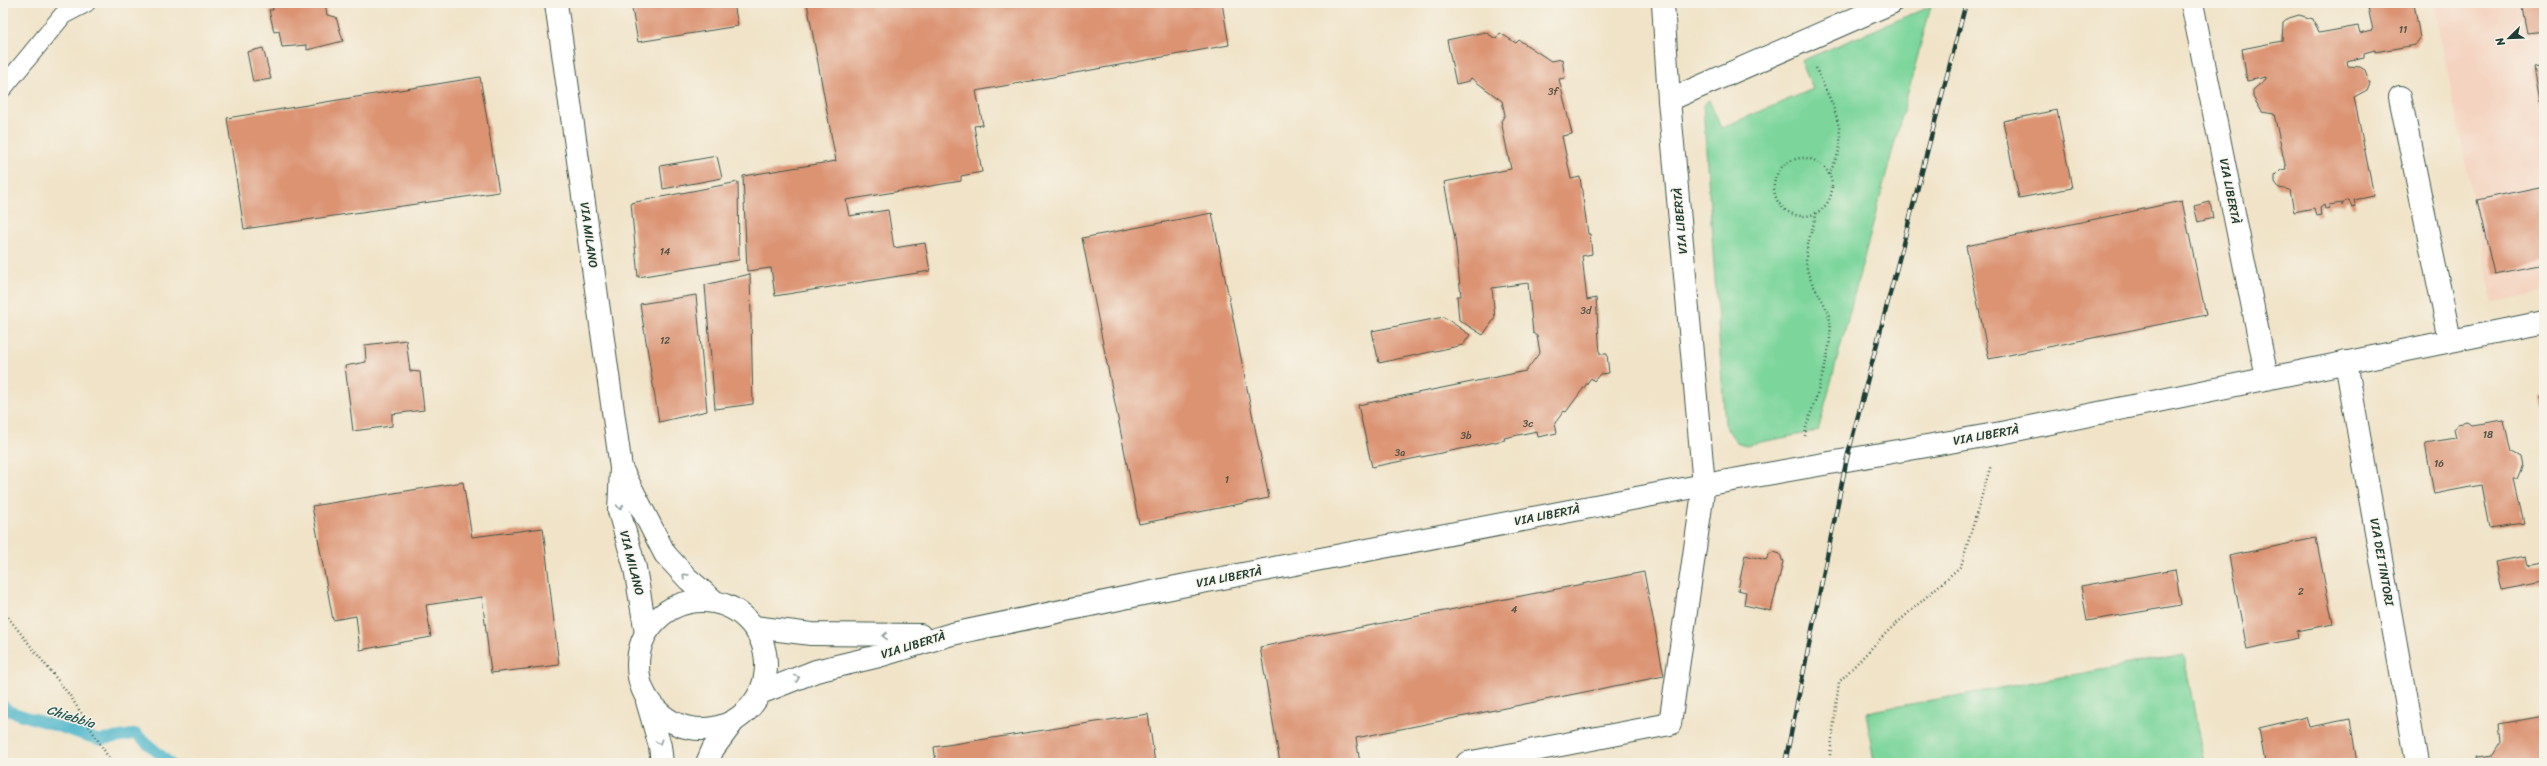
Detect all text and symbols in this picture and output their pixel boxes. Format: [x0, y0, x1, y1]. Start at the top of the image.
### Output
north arrow [2489, 18, 2529, 58]
house number: 11 [2399, 21, 2407, 39]
text: N [2490, 34, 2511, 50]
house number: 3f [1548, 83, 1560, 101]
street label: VIA LIBERTÀ [2213, 156, 2247, 226]
street label: VIA LIBERTÀ [1666, 187, 1694, 255]
street label: VIA MILANO [573, 201, 605, 270]
house number: 14 [660, 243, 670, 261]
house number: 3d [1581, 302, 1592, 320]
house number: 12 [660, 332, 670, 350]
house number: 3c [1523, 415, 1533, 433]
street label: VIA LIBERTÀ [1951, 418, 2021, 452]
house number: 18 [2483, 426, 2493, 444]
house number: 3b [1461, 427, 1472, 445]
house number: 3a [1395, 444, 1405, 462]
house number: 16 [2434, 455, 2444, 473]
house number: 1 [1225, 471, 1229, 489]
street label: VIA LIBERTÀ [1512, 498, 1582, 532]
one-way arrow [616, 504, 624, 510]
street label: VIA DEI TINTORI [2363, 516, 2401, 609]
street label: VIA MILANO [613, 528, 651, 598]
street label: VIA LIBERTÀ [1194, 560, 1264, 594]
one-way arrow [682, 573, 690, 581]
house number: 2 [2298, 583, 2304, 601]
house number: 4 [1511, 601, 1517, 619]
street label: VIA LIBERTÀ [878, 625, 948, 665]
one-way arrow [882, 632, 888, 640]
one-way arrow [793, 674, 800, 683]
water label: Chiebbia [44, 698, 99, 735]
one-way arrow [654, 738, 663, 745]

